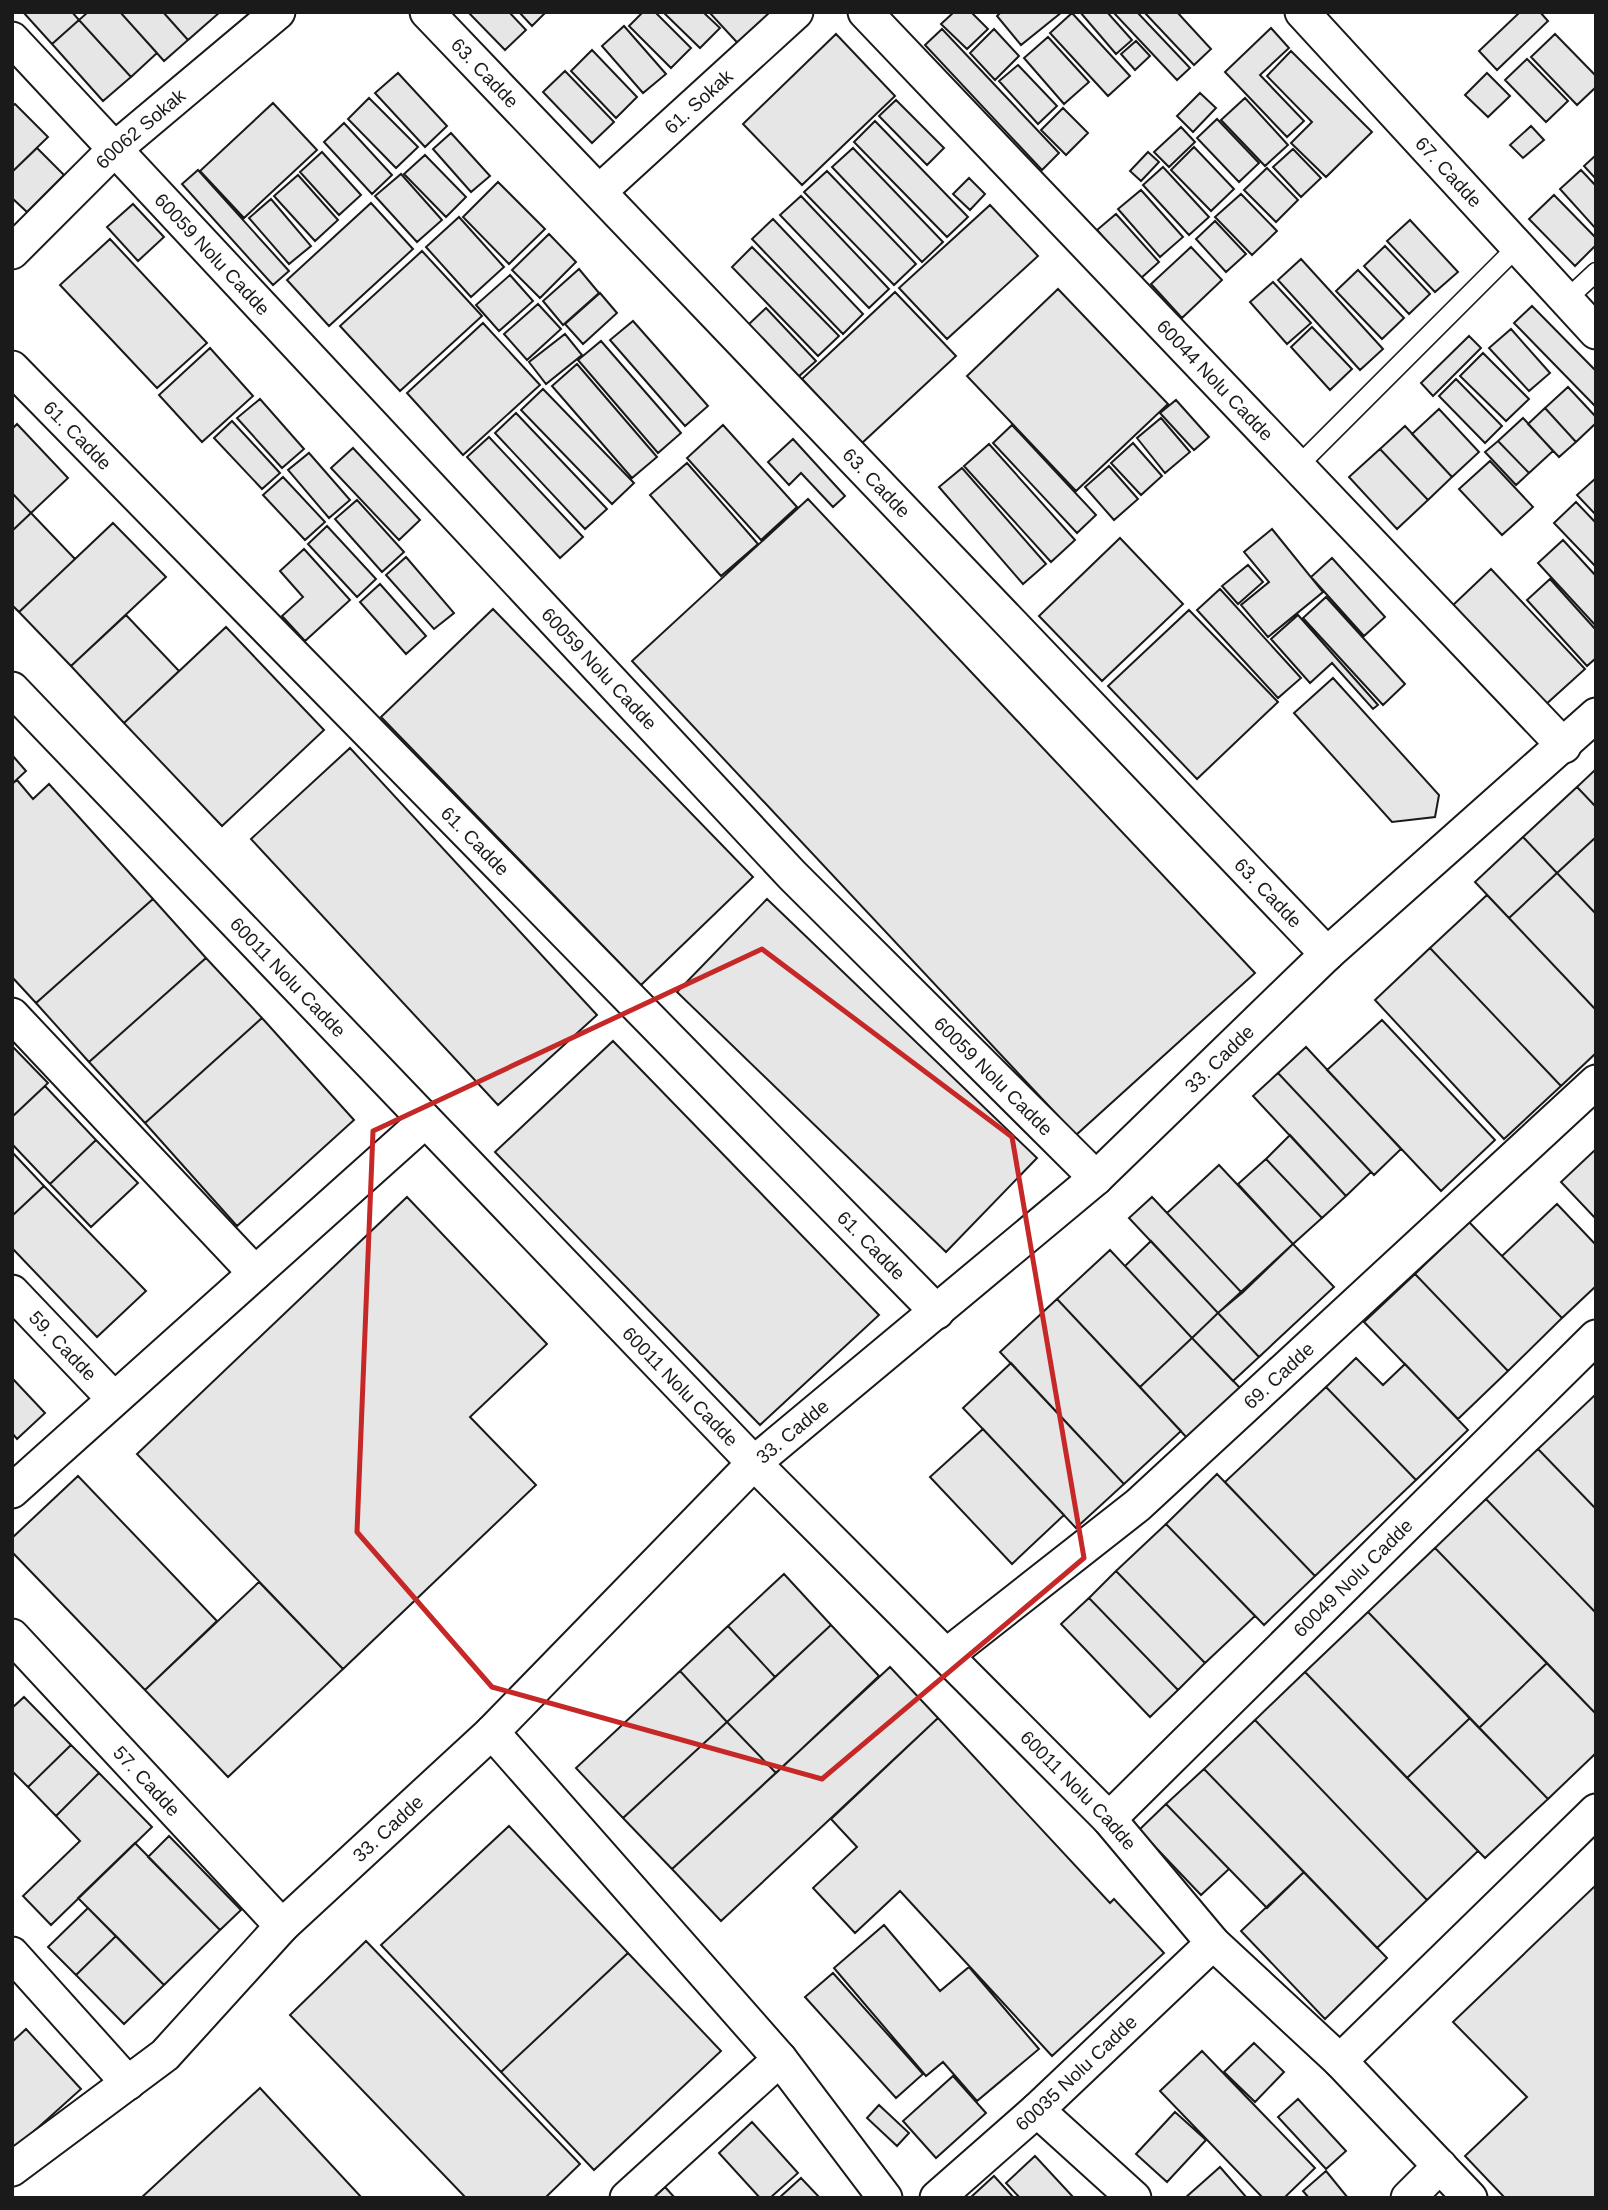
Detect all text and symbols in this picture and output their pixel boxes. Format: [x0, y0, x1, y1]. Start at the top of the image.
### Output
street label: 63. Cadde [447, 34, 523, 112]
street label: 61. Sokak [660, 65, 737, 138]
street label: 60062 Sokak [92, 84, 190, 173]
street label: 67. Cadde [1411, 133, 1486, 212]
street label: 60059 Nolu Cadde [150, 189, 274, 319]
street label: 60044 Nolu Cadde [1153, 316, 1277, 445]
street label: 61. Cadde [39, 397, 116, 474]
street label: 63. Cadde [838, 444, 914, 522]
street label: 60059 Nolu Cadde [537, 604, 661, 734]
street label: 61. Cadde [437, 802, 513, 880]
street label: 63. Cadde [1230, 854, 1306, 932]
street label: 60011 Nolu Cadde [226, 913, 350, 1041]
street label: 60059 Nolu Cadde [930, 1013, 1057, 1140]
street label: 33. Cadde [1181, 1021, 1258, 1097]
street label: 61. Cadde [833, 1207, 909, 1284]
street label: 59. Cadde [25, 1307, 101, 1385]
street label: 60011 Nolu Cadde [618, 1323, 742, 1451]
street label: 69. Cadde [1239, 1338, 1318, 1413]
street label: 33. Cadde [752, 1395, 833, 1468]
street label: 60049 Nolu Cadde [1289, 1515, 1417, 1641]
street label: 60011 Nolu Cadde [1016, 1727, 1140, 1854]
street label: 57. Cadde [109, 1742, 184, 1821]
street label: 33. Cadde [349, 1791, 428, 1866]
street label: 60035 Nolu Cadde [1011, 2011, 1141, 2135]

